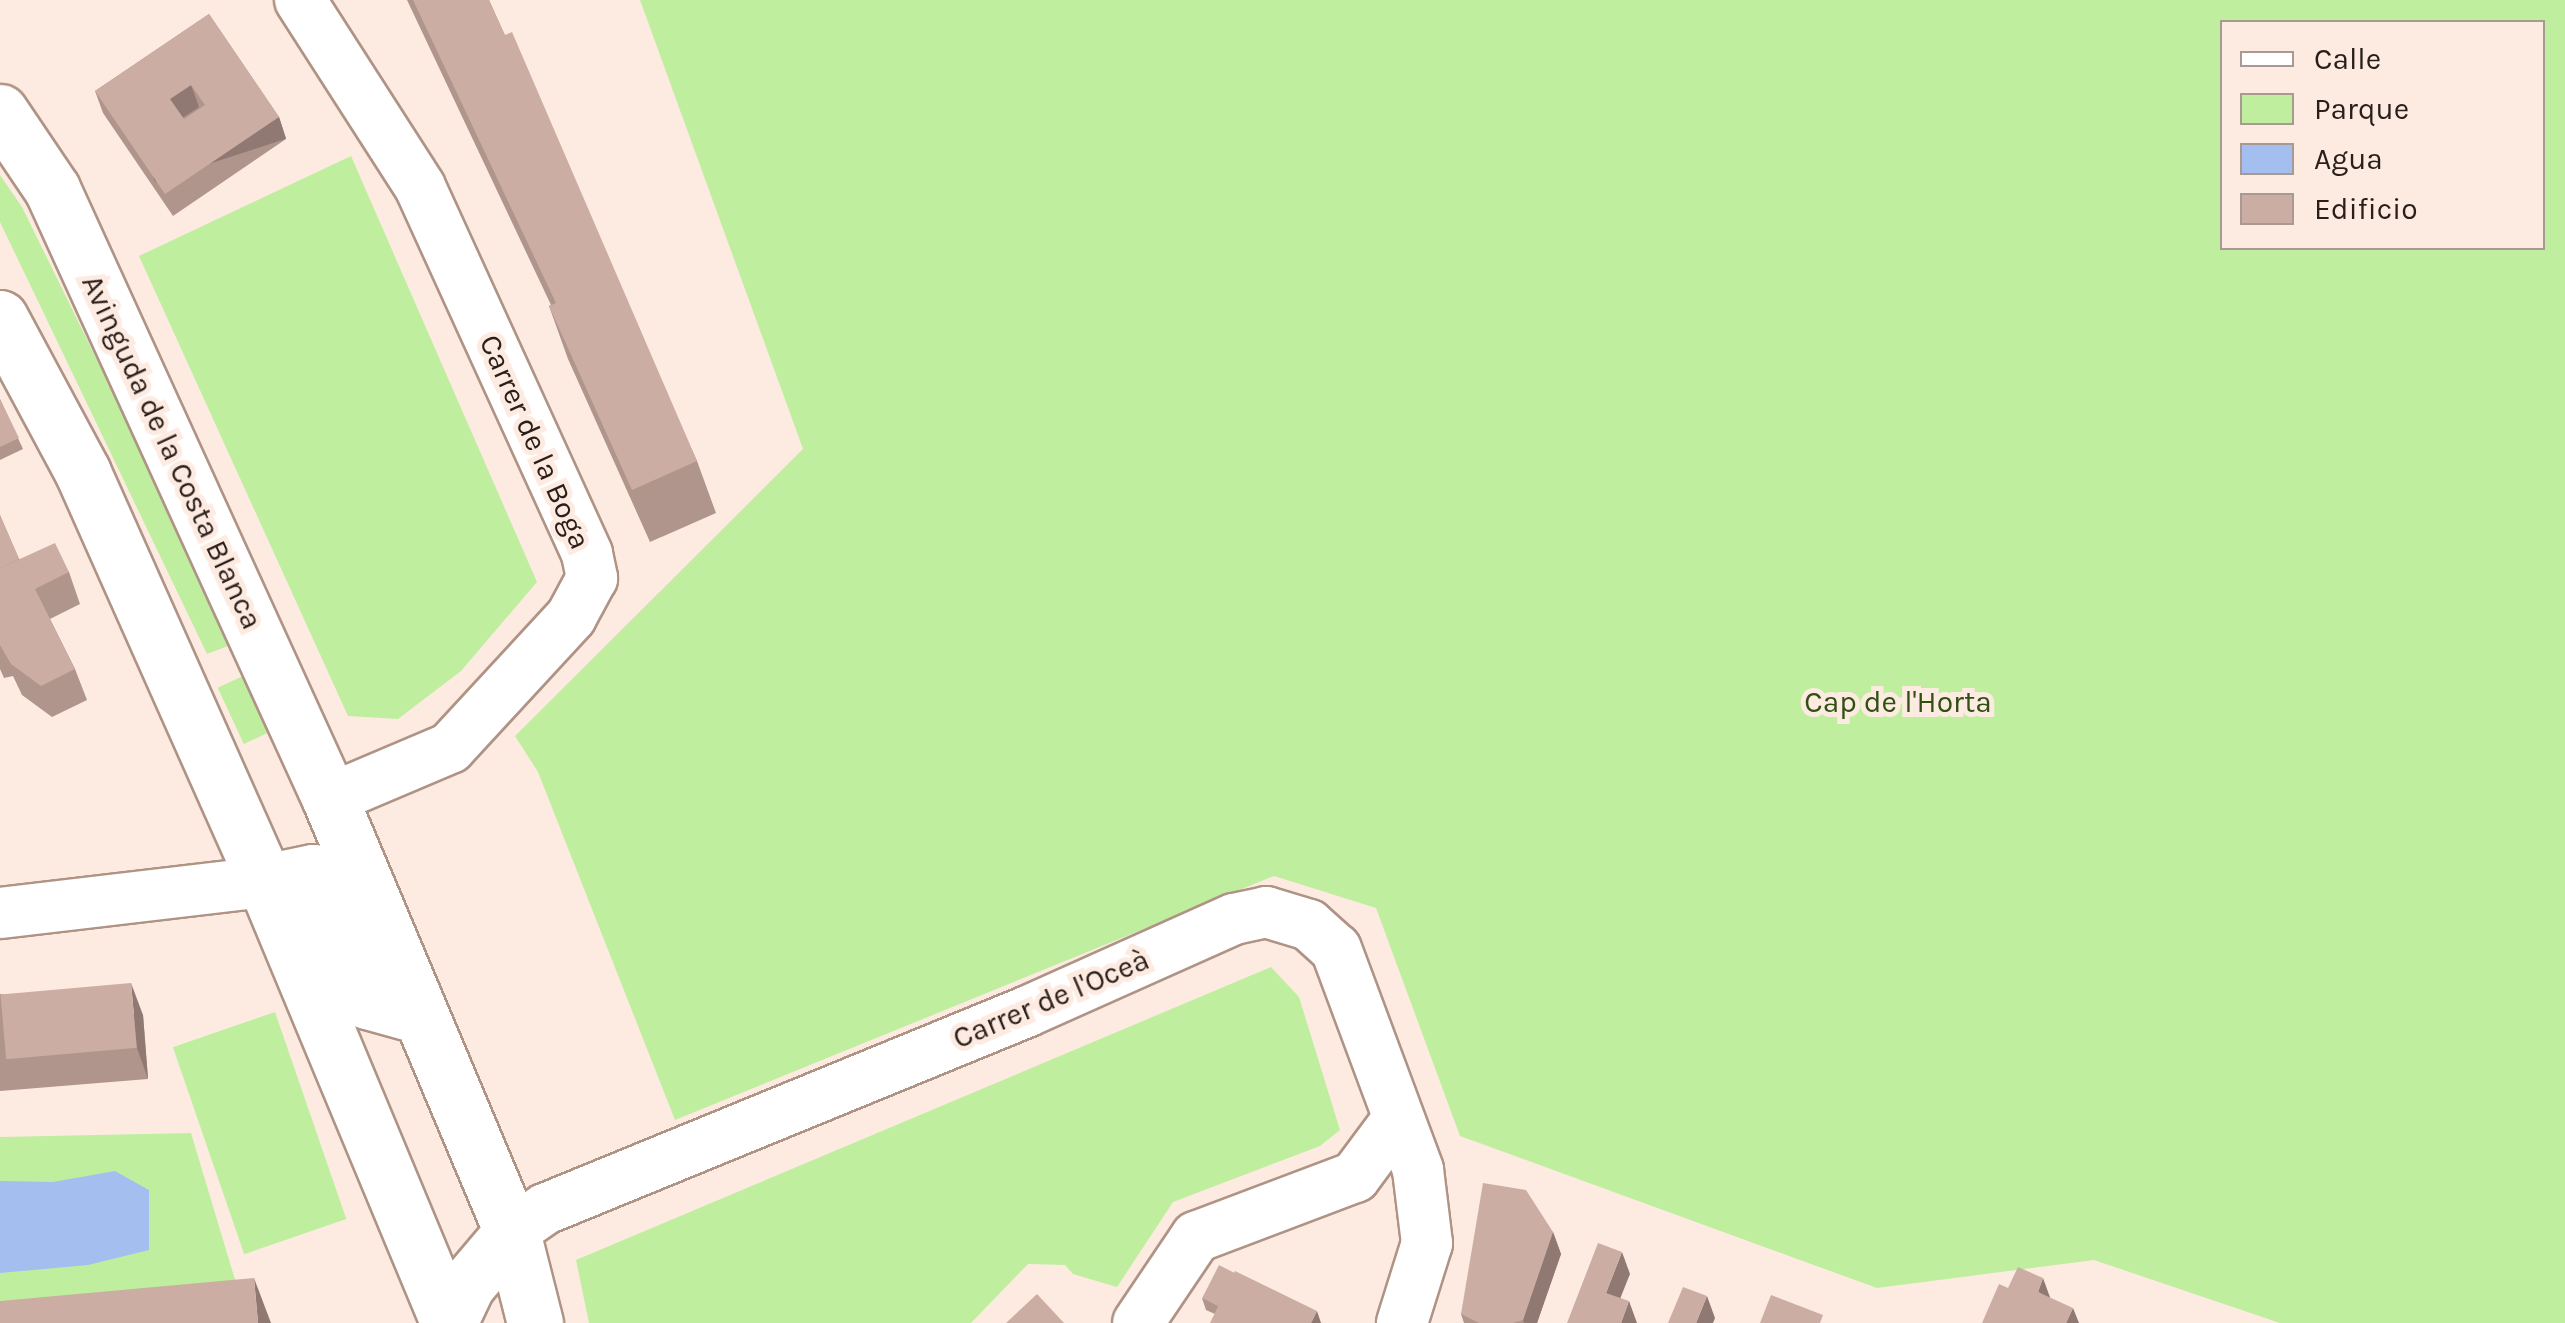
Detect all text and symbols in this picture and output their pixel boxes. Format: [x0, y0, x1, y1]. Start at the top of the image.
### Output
legend [2220, 20, 2545, 250]
text: Calle [2314, 41, 2381, 77]
text: Parque [2314, 91, 2409, 127]
text: Agua [2314, 141, 2383, 177]
text: Edificio [2314, 191, 2418, 227]
street label: Avinguda de la Costa Blanca [74, 269, 270, 635]
street label: Carrer de la Boga [472, 329, 598, 555]
park label: Cap de l'Horta [1804, 684, 1992, 720]
street label: Carrer de l'Oceà [948, 942, 1154, 1056]

